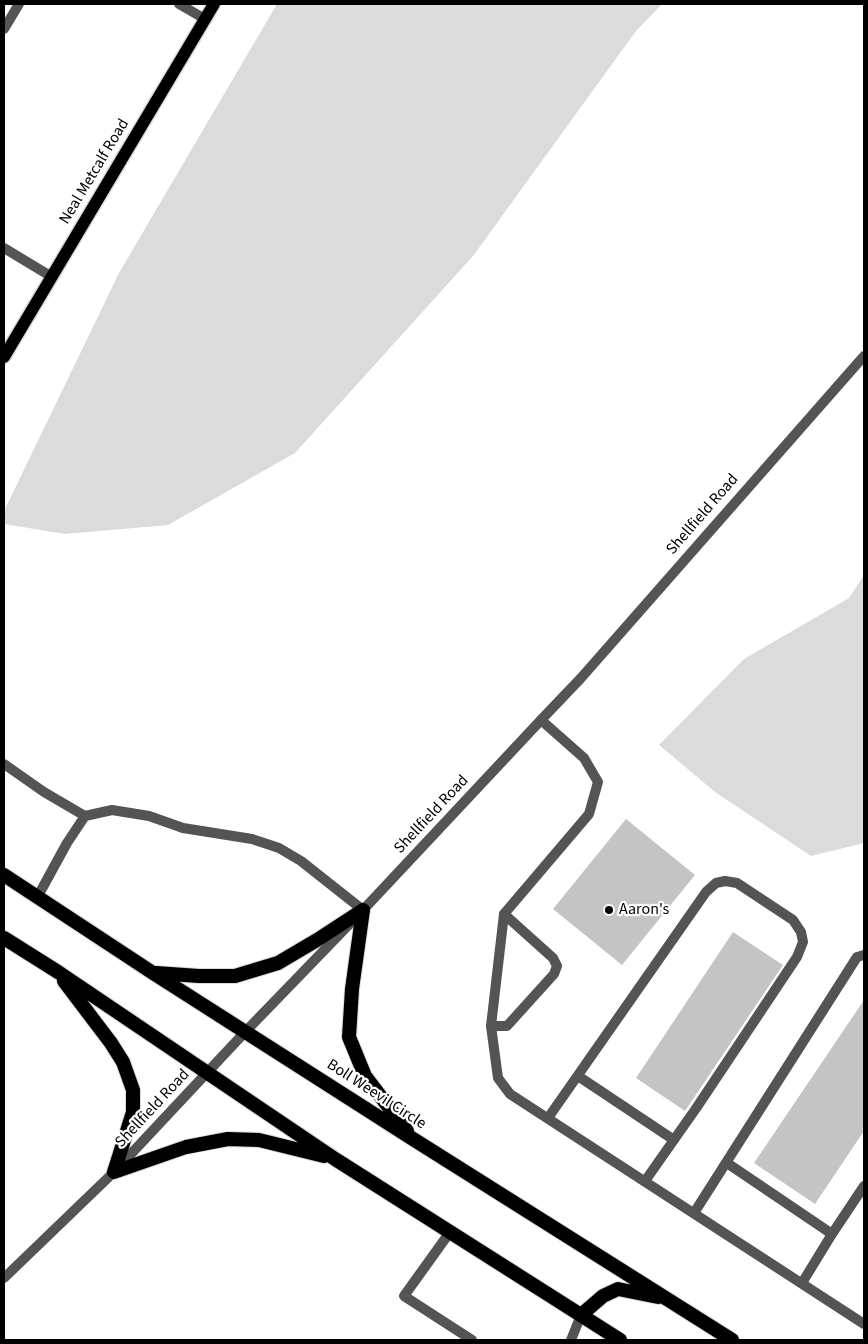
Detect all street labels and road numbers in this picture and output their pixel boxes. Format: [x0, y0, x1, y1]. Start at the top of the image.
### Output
street label: Neal Metcalf Road [56, 116, 134, 228]
street label: Shellfield Road [663, 471, 743, 559]
street label: Shellfield Road [391, 772, 473, 858]
street label: Boll Weevil Circle [323, 1056, 429, 1134]
street label: Shellfield Road [112, 1066, 194, 1152]

